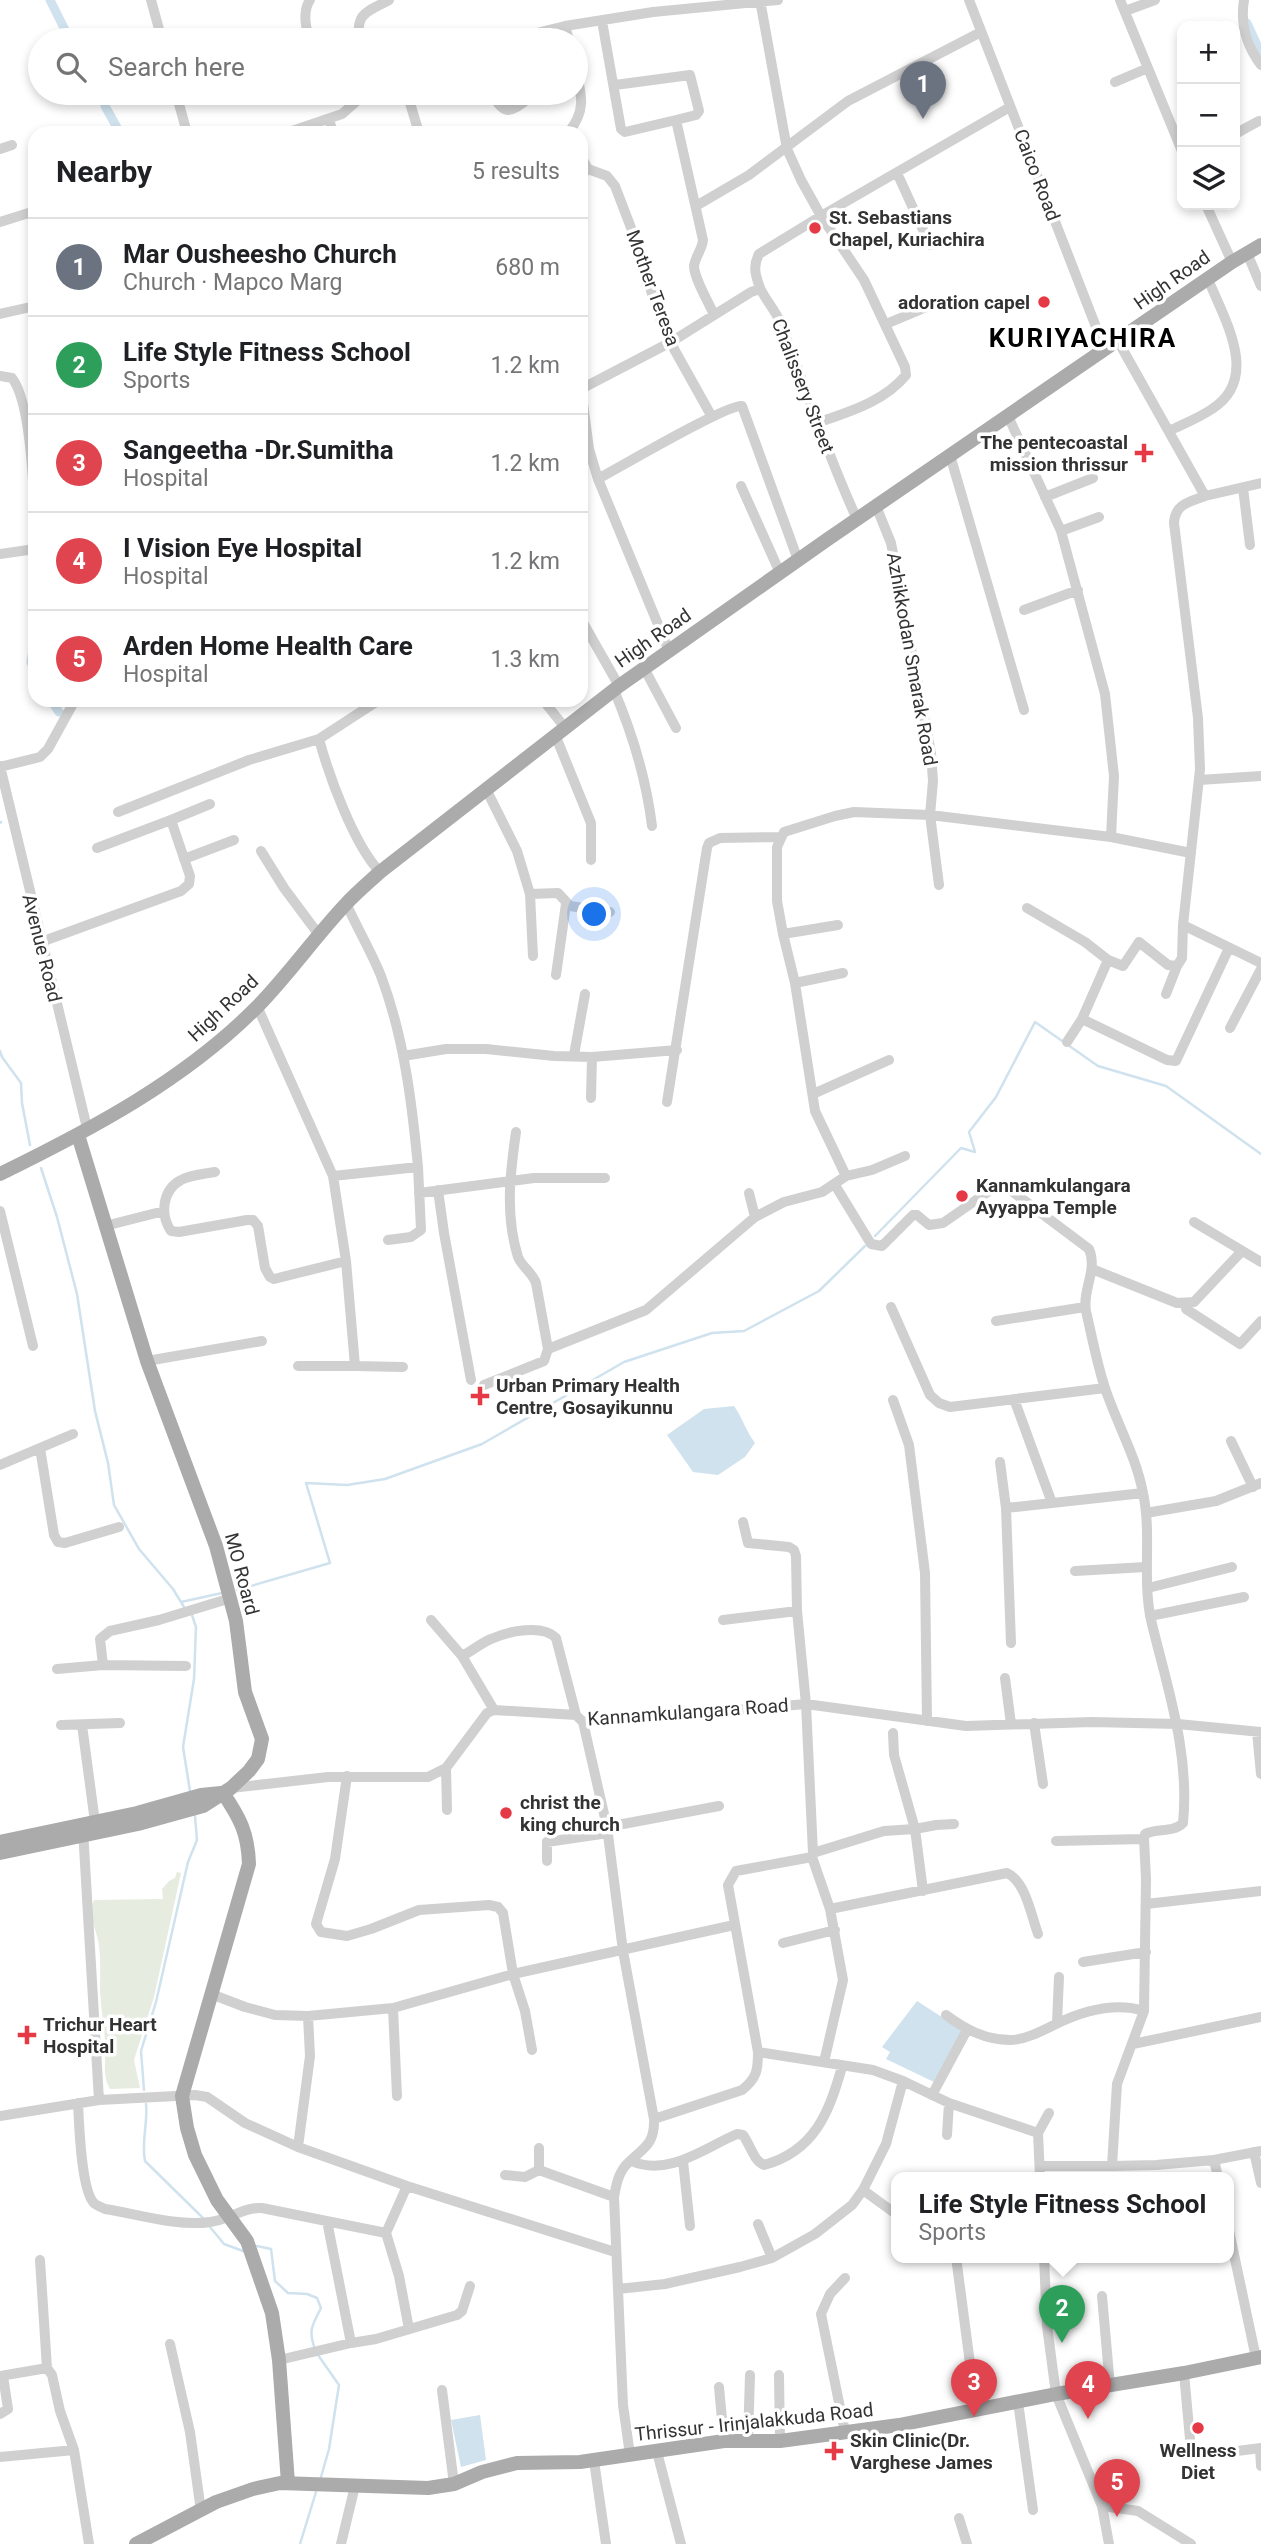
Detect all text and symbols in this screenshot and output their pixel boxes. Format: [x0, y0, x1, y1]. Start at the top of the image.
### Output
map controls [1177, 21, 1240, 210]
button: + [1177, 21, 1240, 84]
search box [28, 28, 588, 105]
icon: search [52, 48, 90, 86]
text: Search here [108, 52, 245, 82]
pin: 1 [900, 61, 946, 119]
button: − [1177, 84, 1240, 147]
street label: Caico Road [1009, 126, 1065, 224]
button: layers [1177, 147, 1240, 210]
text: Nearby [56, 154, 152, 189]
text: 5 results [472, 158, 560, 185]
place label: St. Sebastians Chapel, Kuriachira [829, 206, 985, 251]
marker: St. Sebastians Chapel, Kuriachira [807, 220, 823, 236]
street label: Mother Teresa [621, 227, 685, 349]
text: Mar Ousheesho Church [123, 239, 397, 269]
street label: High Road [1130, 245, 1214, 315]
text: 1 [72, 254, 86, 281]
text: 680 m [495, 254, 560, 281]
text: Church · Mapco Marg [123, 269, 342, 296]
place label: adoration capel [898, 291, 1030, 314]
marker: adoration capel [1036, 294, 1052, 310]
street label: Chalissery Street [767, 315, 839, 457]
district label: KURIYACHIRA [989, 323, 1177, 353]
text: Life Style Fitness School [123, 337, 411, 367]
text: 2 [72, 352, 86, 379]
text: 1.2 km [491, 352, 560, 379]
text: Sports [123, 367, 190, 394]
place label: The pentecoastal mission thrissur [980, 431, 1128, 476]
text: Sangeetha -Dr.Sumitha [123, 435, 394, 465]
marker: The pentecoastal mission thrissur [1134, 443, 1154, 463]
text: 3 [72, 450, 86, 477]
text: 1.2 km [491, 450, 560, 477]
text: Hospital [123, 465, 209, 492]
text: I Vision Eye Hospital [123, 533, 362, 563]
text: 4 [72, 548, 86, 575]
text: 1.2 km [491, 548, 560, 575]
street label: Azhikkodan Smarak Road [882, 551, 942, 767]
text: Hospital [123, 563, 209, 590]
street label: High Road [611, 603, 695, 673]
text: Arden Home Health Care [123, 631, 413, 661]
text: 5 [72, 646, 86, 673]
text: 1.3 km [491, 646, 560, 673]
text: Hospital [123, 661, 209, 688]
street label: Avenue Road [17, 892, 67, 1004]
your location [577, 897, 611, 931]
street label: High Road [183, 970, 263, 1046]
place label: Kannamkulangara Ayyappa Temple [976, 1174, 1131, 1219]
marker: Kannamkulangara Ayyappa Temple [954, 1188, 970, 1204]
place label: Urban Primary Health Centre, Gosayikunnu [496, 1374, 680, 1419]
marker: Urban Primary Health Centre, Gosayikunnu [470, 1386, 490, 1406]
street label: MO Roard [220, 1530, 264, 1618]
street label: Kannamkulangara Road [587, 1693, 789, 1731]
place label: christ the king church [520, 1791, 620, 1836]
marker: christ the king church [498, 1805, 514, 1821]
place label: Trichur Heart Hospital [43, 2013, 157, 2058]
marker: Trichur Heart Hospital [17, 2025, 37, 2045]
popup [891, 2172, 1234, 2263]
text: Life Style Fitness School [919, 2189, 1206, 2219]
text: Sports [919, 2219, 986, 2246]
pin: 2 [1039, 2285, 1085, 2343]
pin: 3 [951, 2359, 997, 2417]
pin: 4 [1065, 2361, 1111, 2419]
street label: Thrissur - Irinjalakkuda Road [634, 2398, 874, 2446]
marker: Wellness Diet [1190, 2420, 1206, 2436]
place label: Skin Clinic(Dr. Varghese James [850, 2429, 993, 2474]
place label: Wellness Diet [1159, 2439, 1237, 2484]
marker: Skin Clinic(Dr. Varghese James [824, 2441, 844, 2461]
pin: 5 [1094, 2459, 1140, 2517]

